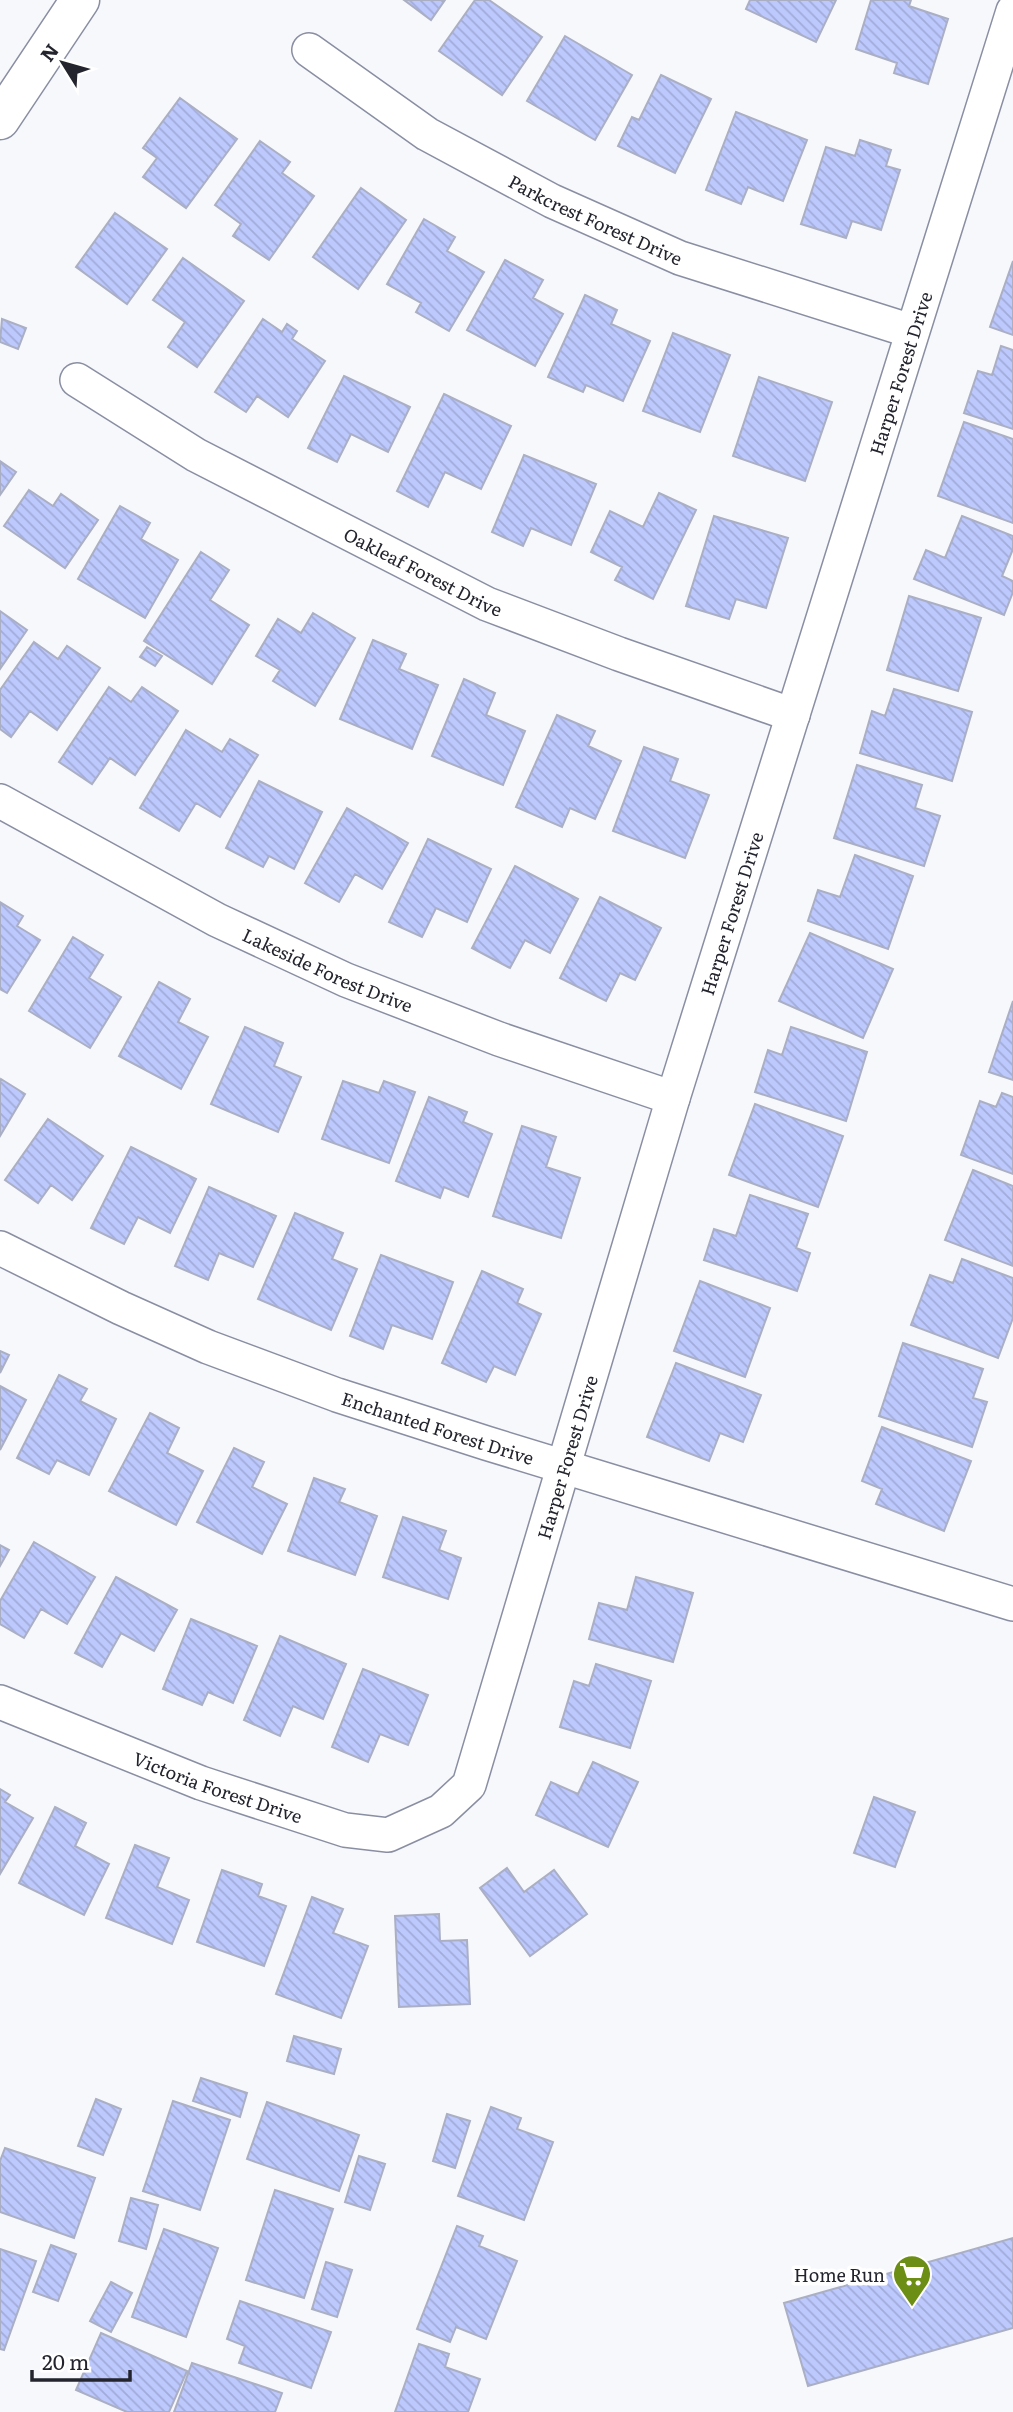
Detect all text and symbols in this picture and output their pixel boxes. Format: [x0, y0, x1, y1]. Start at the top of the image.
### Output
north arrow [28, 28, 98, 98]
text: N [33, 37, 65, 67]
street label: Parkcrest Forest Drive [504, 167, 687, 271]
street label: Harper Forest Drive [861, 288, 938, 458]
street label: Oakleaf Forest Drive [340, 520, 506, 622]
street label: Harper Forest Drive [693, 828, 769, 998]
street label: Lakeside Forest Drive [238, 920, 417, 1018]
street label: Harper Forest Drive [529, 1372, 604, 1542]
street label: Enchanted Forest Drive [338, 1384, 537, 1470]
street label: Victoria Forest Drive [130, 1744, 306, 1829]
supermarket icon: Home Run [891, 2253, 933, 2308]
place label: Home Run [794, 2261, 885, 2288]
scale bar [32, 2338, 130, 2382]
text: 20 m [42, 2345, 89, 2376]

